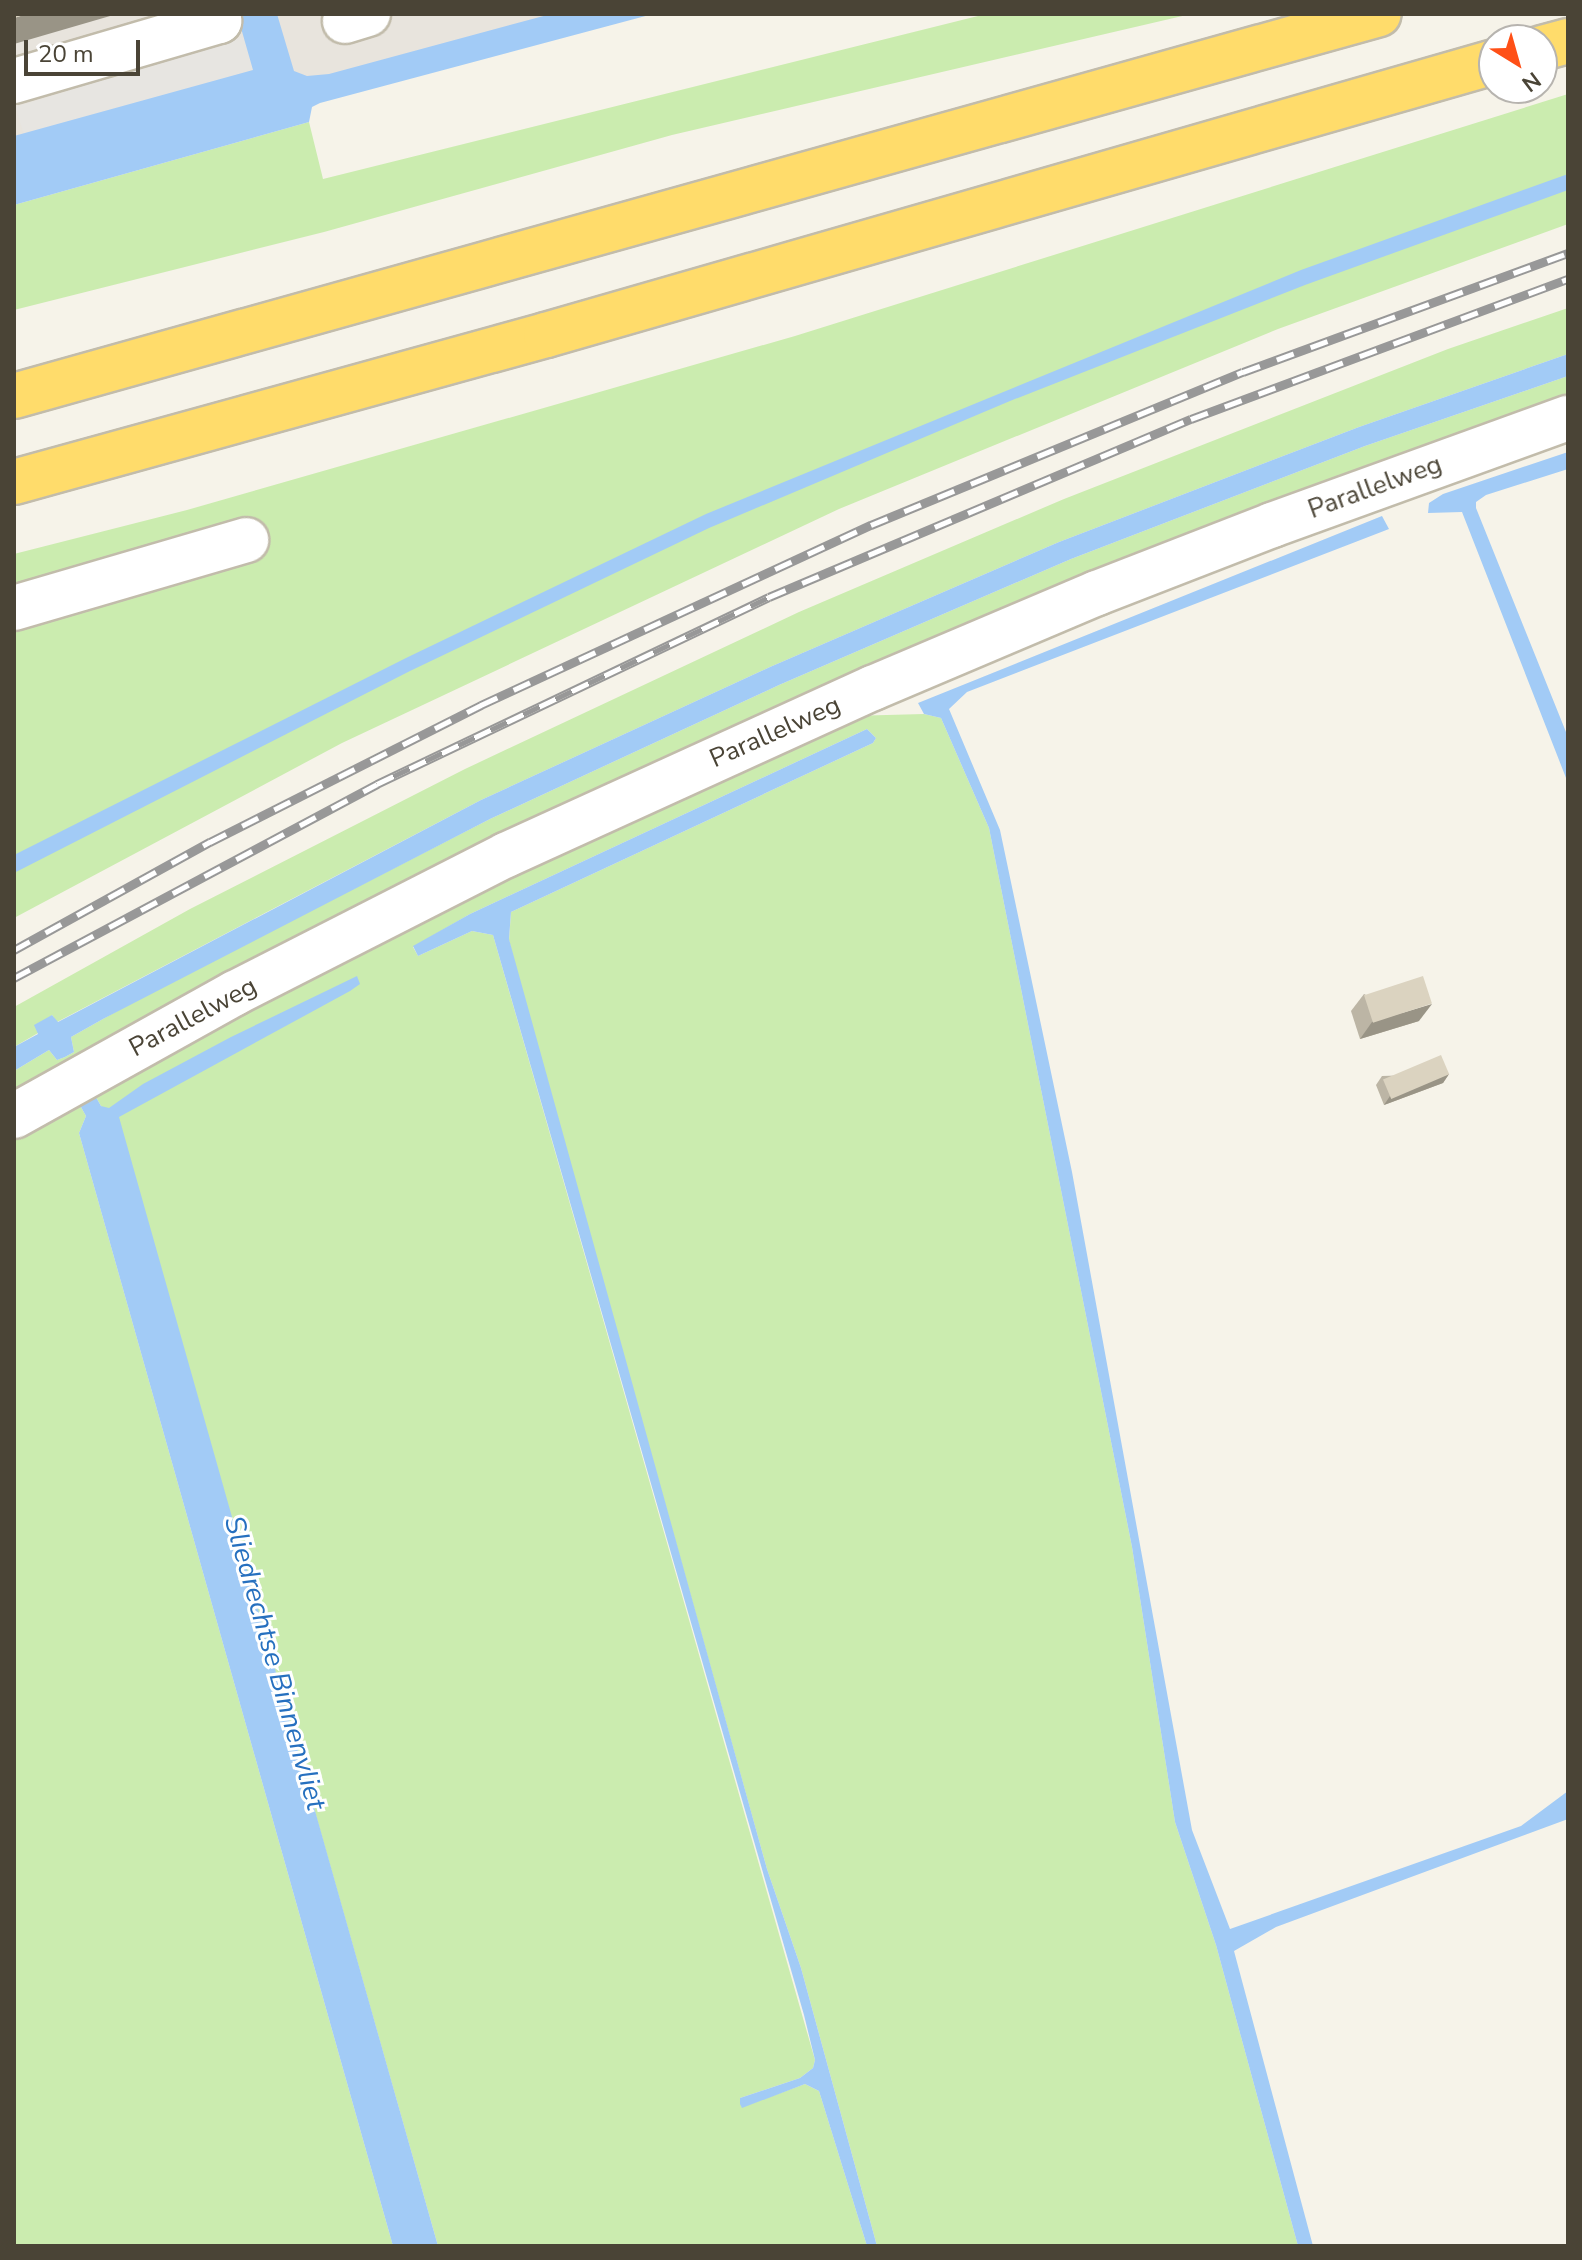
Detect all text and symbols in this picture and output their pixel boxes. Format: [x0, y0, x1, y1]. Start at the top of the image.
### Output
scale bar [28, 24, 144, 74]
north arrow [1478, 24, 1558, 104]
text: 20 m [38, 38, 94, 70]
text: N [1516, 65, 1547, 99]
street label: Parallelweg [1304, 448, 1446, 526]
street label: Parallelweg [705, 689, 845, 775]
street label: Parallelweg [124, 970, 262, 1064]
water label: Sliedrechtse Binnenvliet [217, 1512, 333, 1814]

